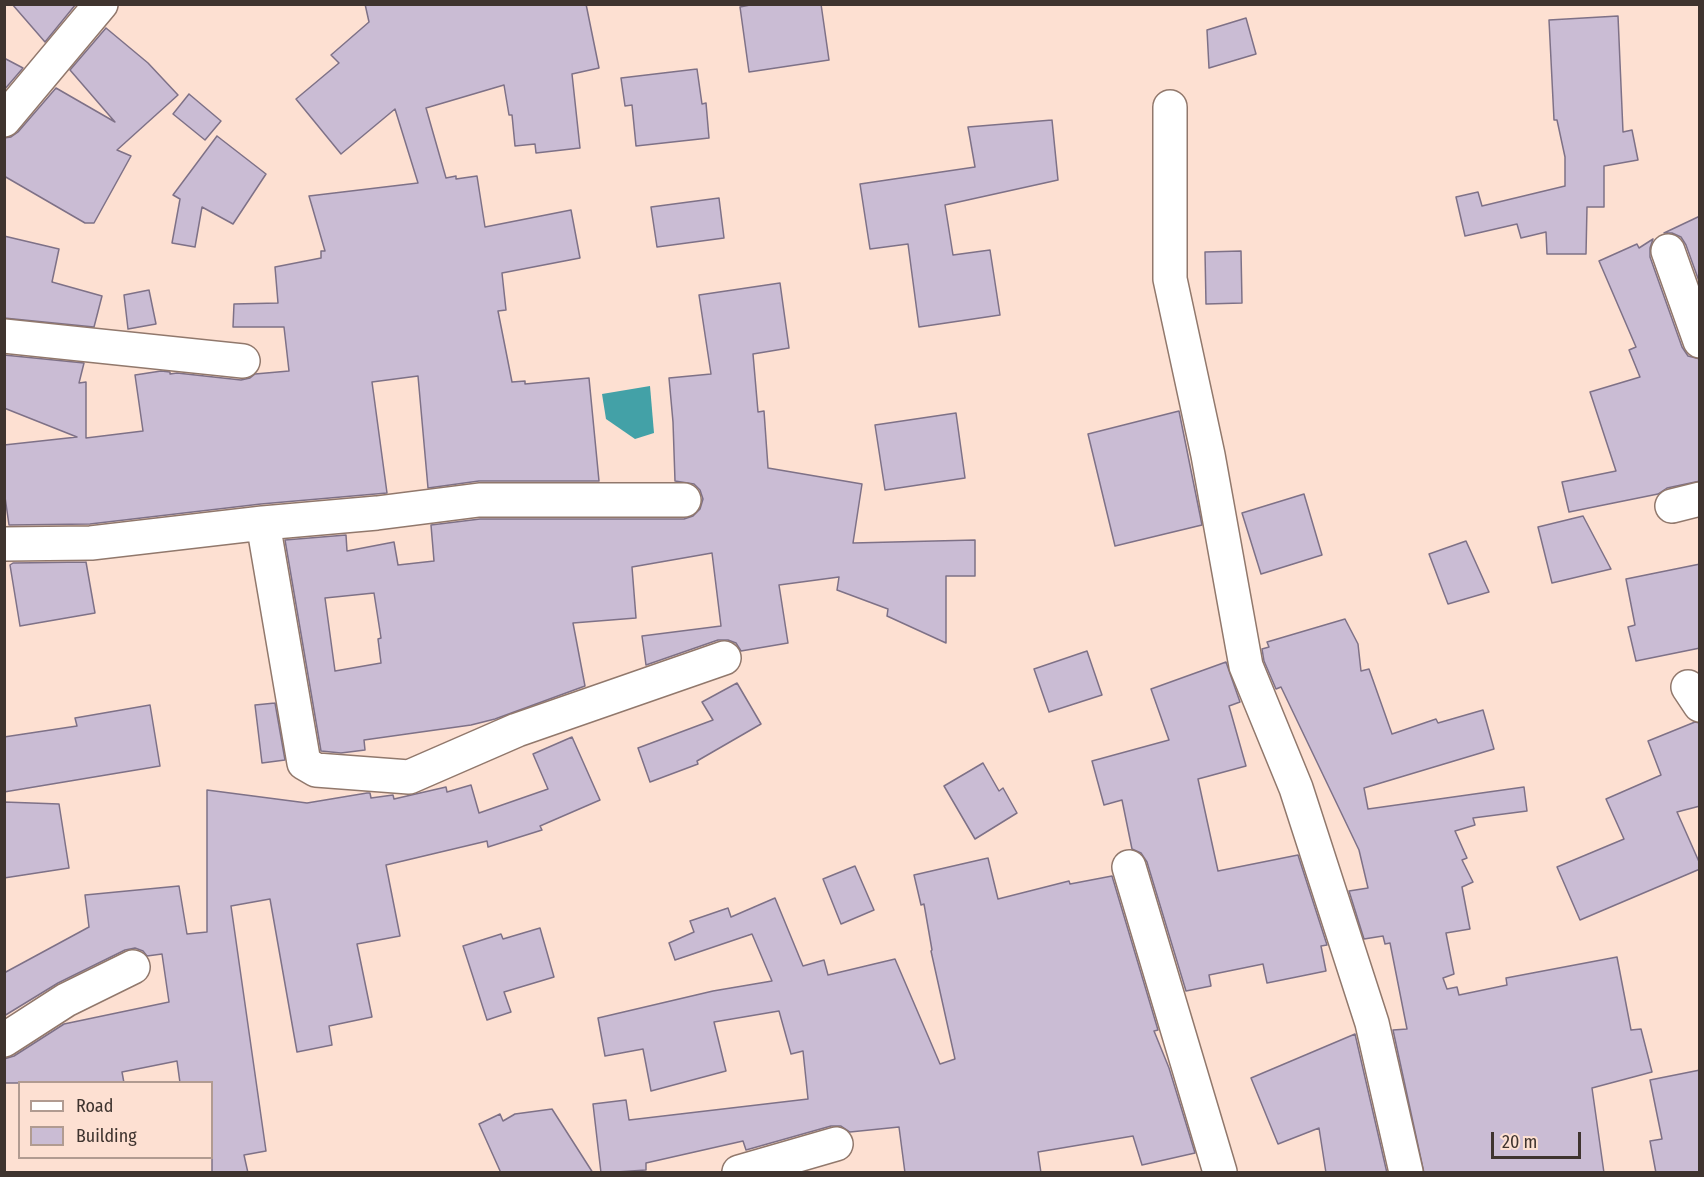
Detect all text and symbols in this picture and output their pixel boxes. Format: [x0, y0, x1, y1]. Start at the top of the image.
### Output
legend [18, 1081, 213, 1159]
text: Road [76, 1095, 113, 1117]
scale bar [1494, 1120, 1584, 1158]
text: Building [76, 1125, 137, 1147]
text: 20 m [1502, 1131, 1537, 1153]

